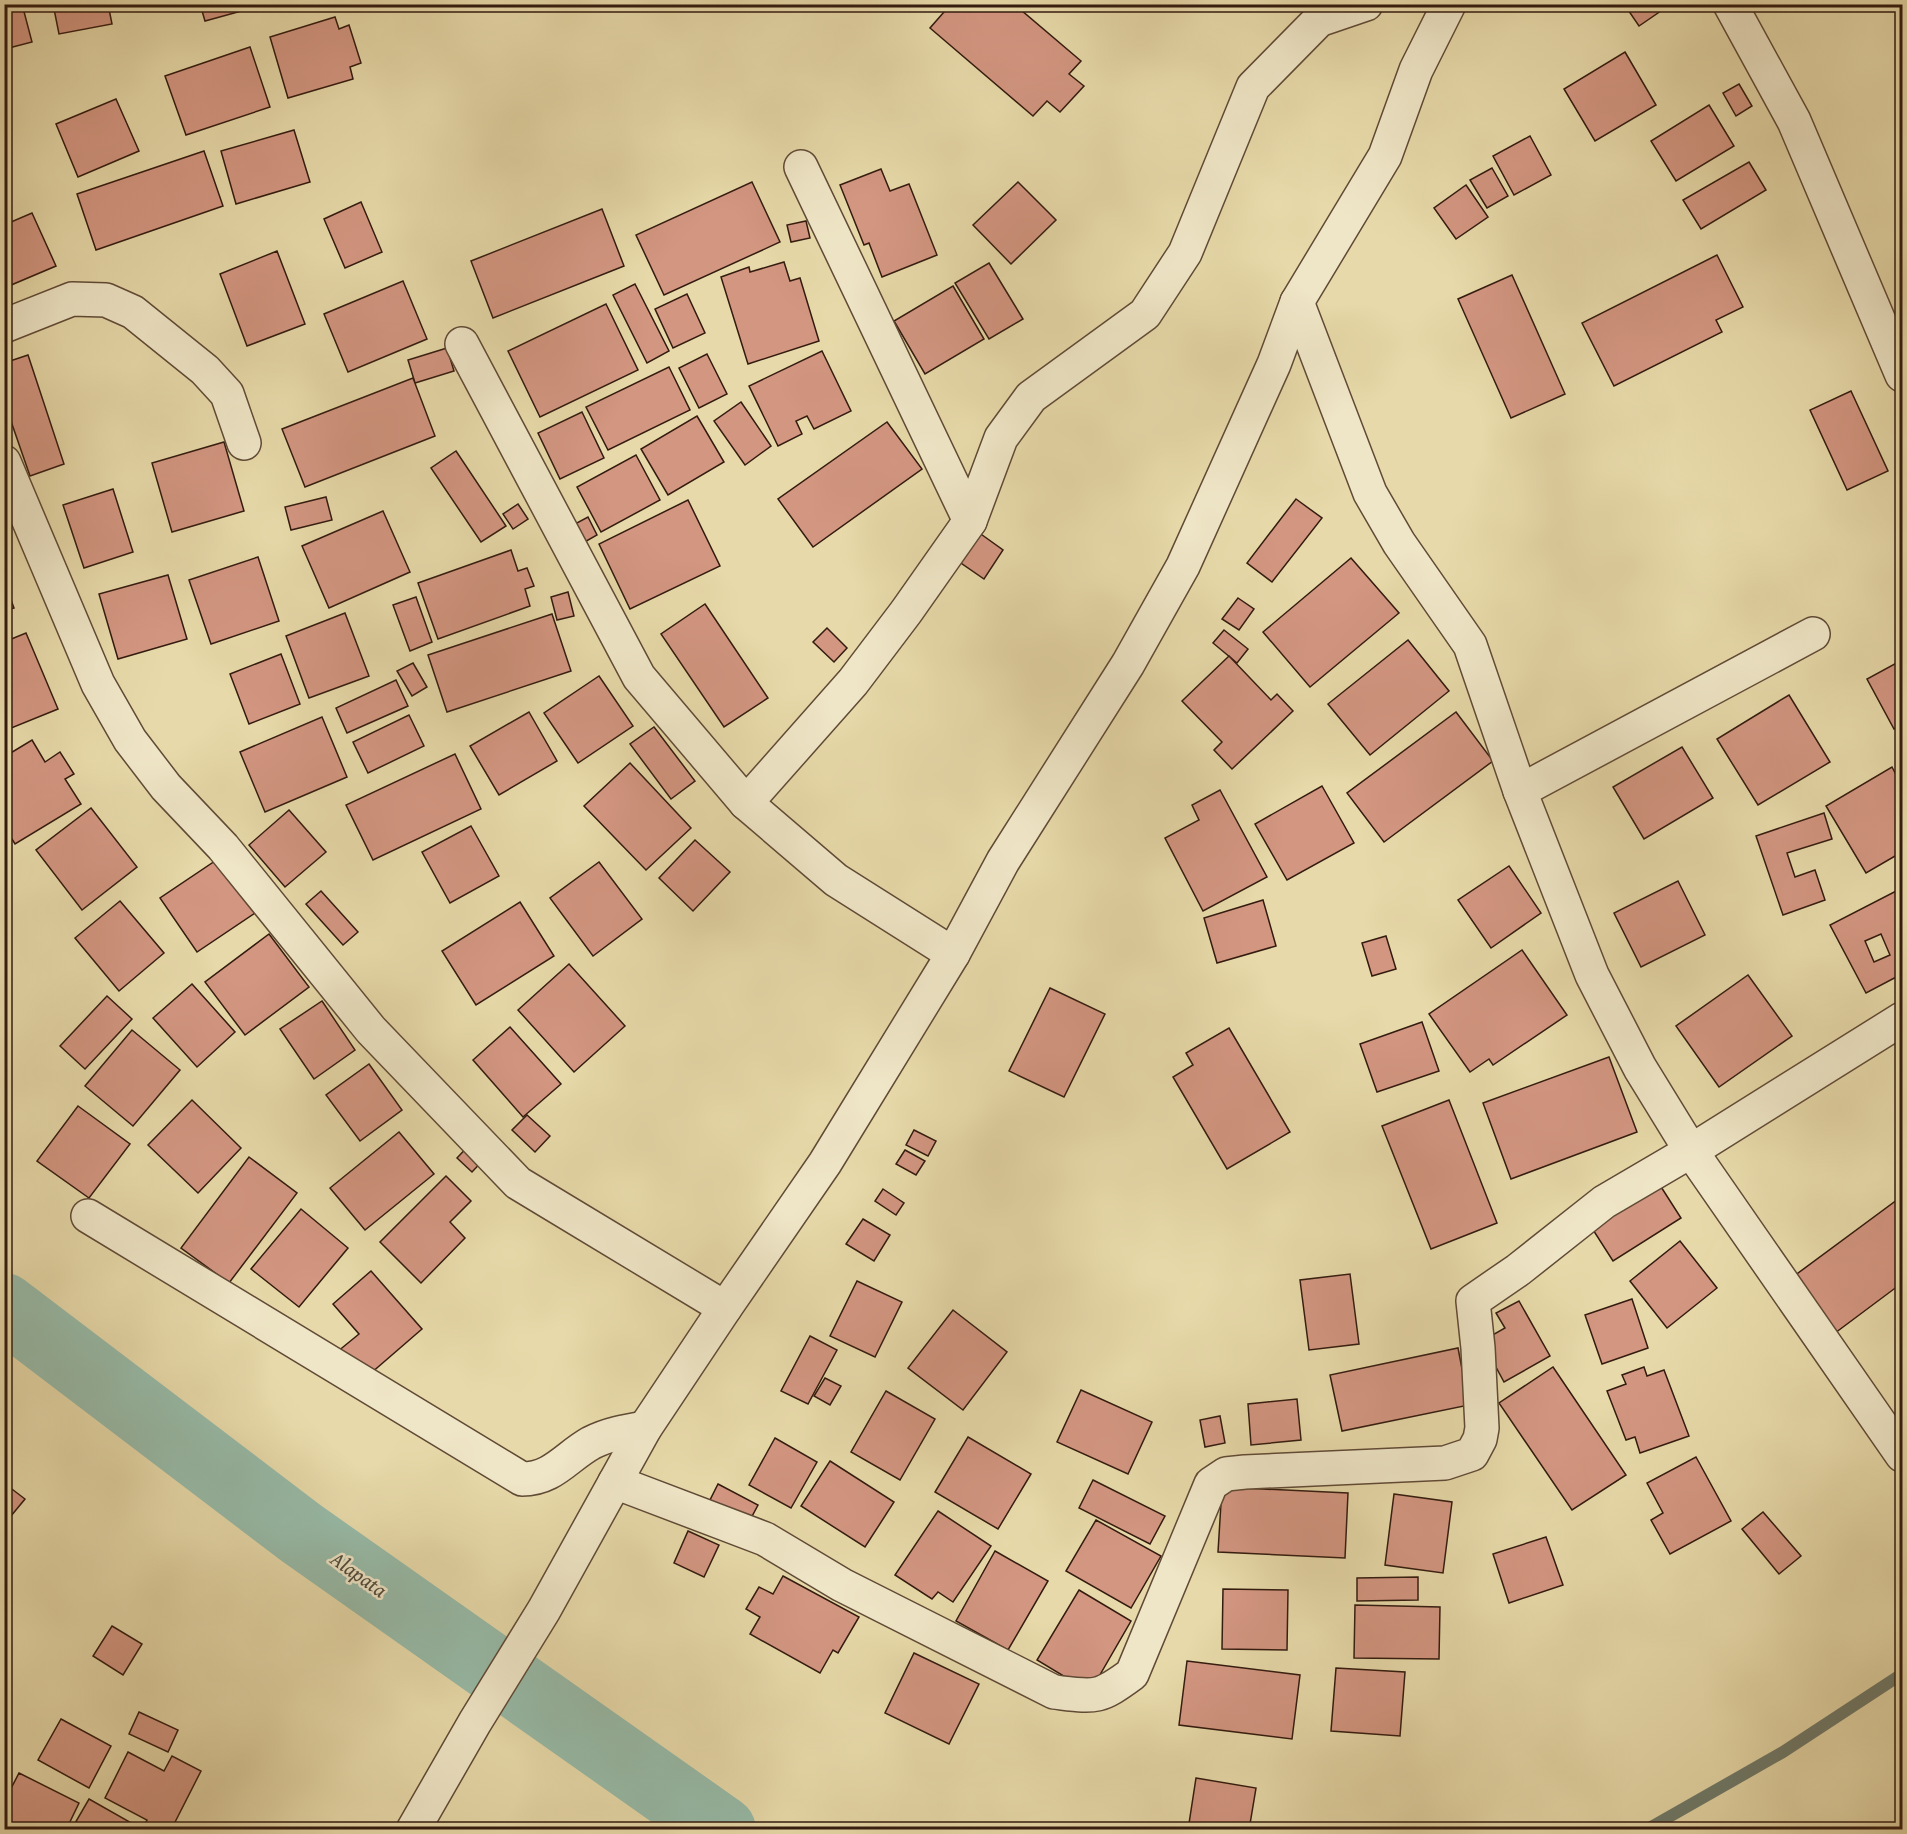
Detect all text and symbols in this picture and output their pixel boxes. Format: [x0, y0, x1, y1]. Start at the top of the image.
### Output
water label: Alapata [324, 1543, 394, 1605]

